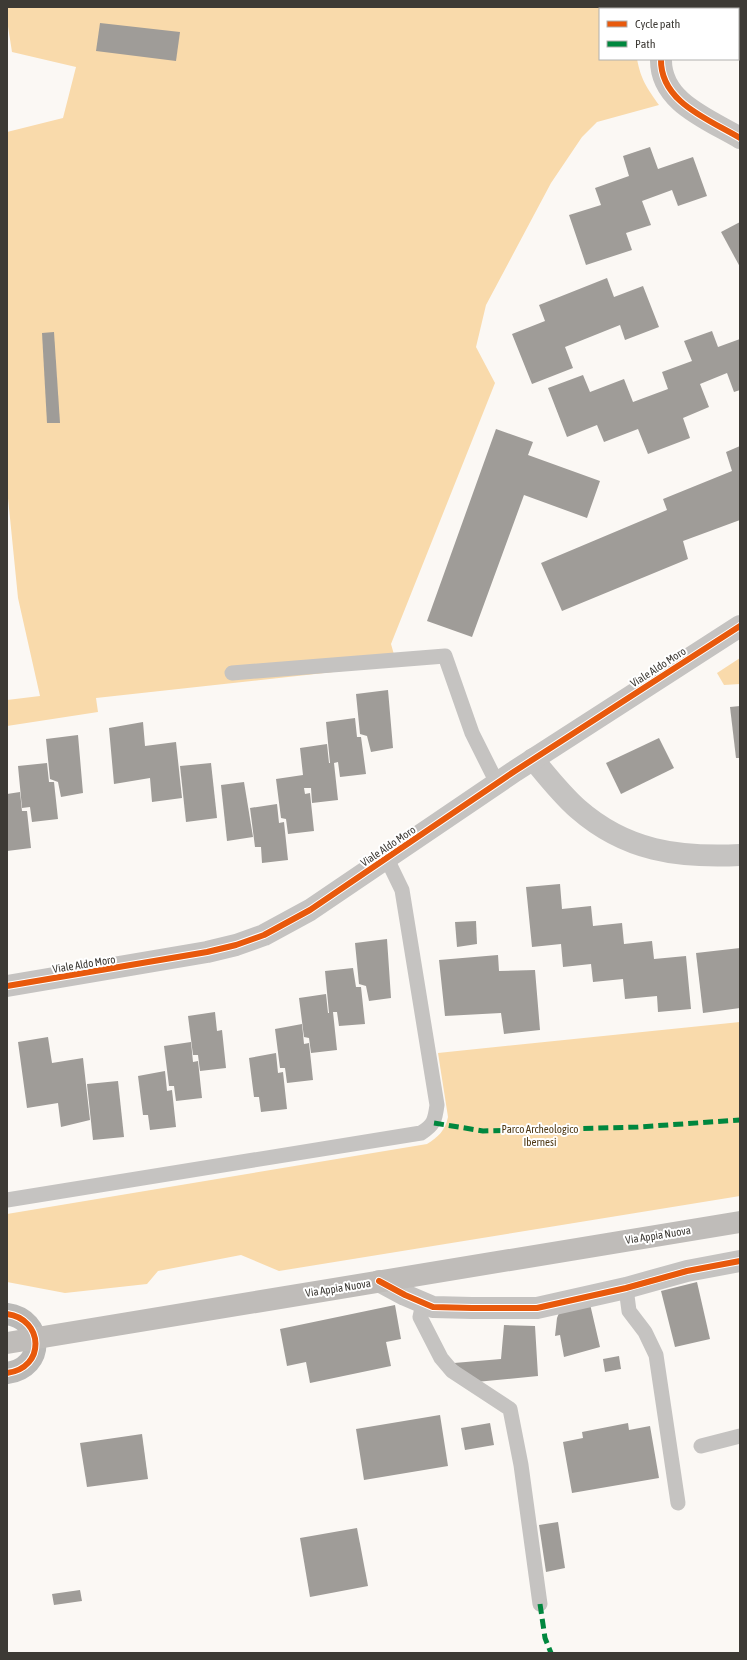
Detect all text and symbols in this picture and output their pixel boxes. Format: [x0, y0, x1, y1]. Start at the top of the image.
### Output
legend [599, 8, 739, 60]
text: Cycle path [635, 17, 680, 31]
text: Path [635, 37, 656, 51]
street label: Viale Aldo Moro [628, 645, 688, 689]
street label: Viale Aldo Moro [358, 823, 418, 869]
street label: Viale Aldo Moro [52, 953, 116, 975]
park label: Parco Archeologico Ibernesi [502, 1123, 578, 1148]
street label: Via Appia Nuova [625, 1224, 691, 1246]
street label: Via Appia Nuova [305, 1277, 371, 1299]

